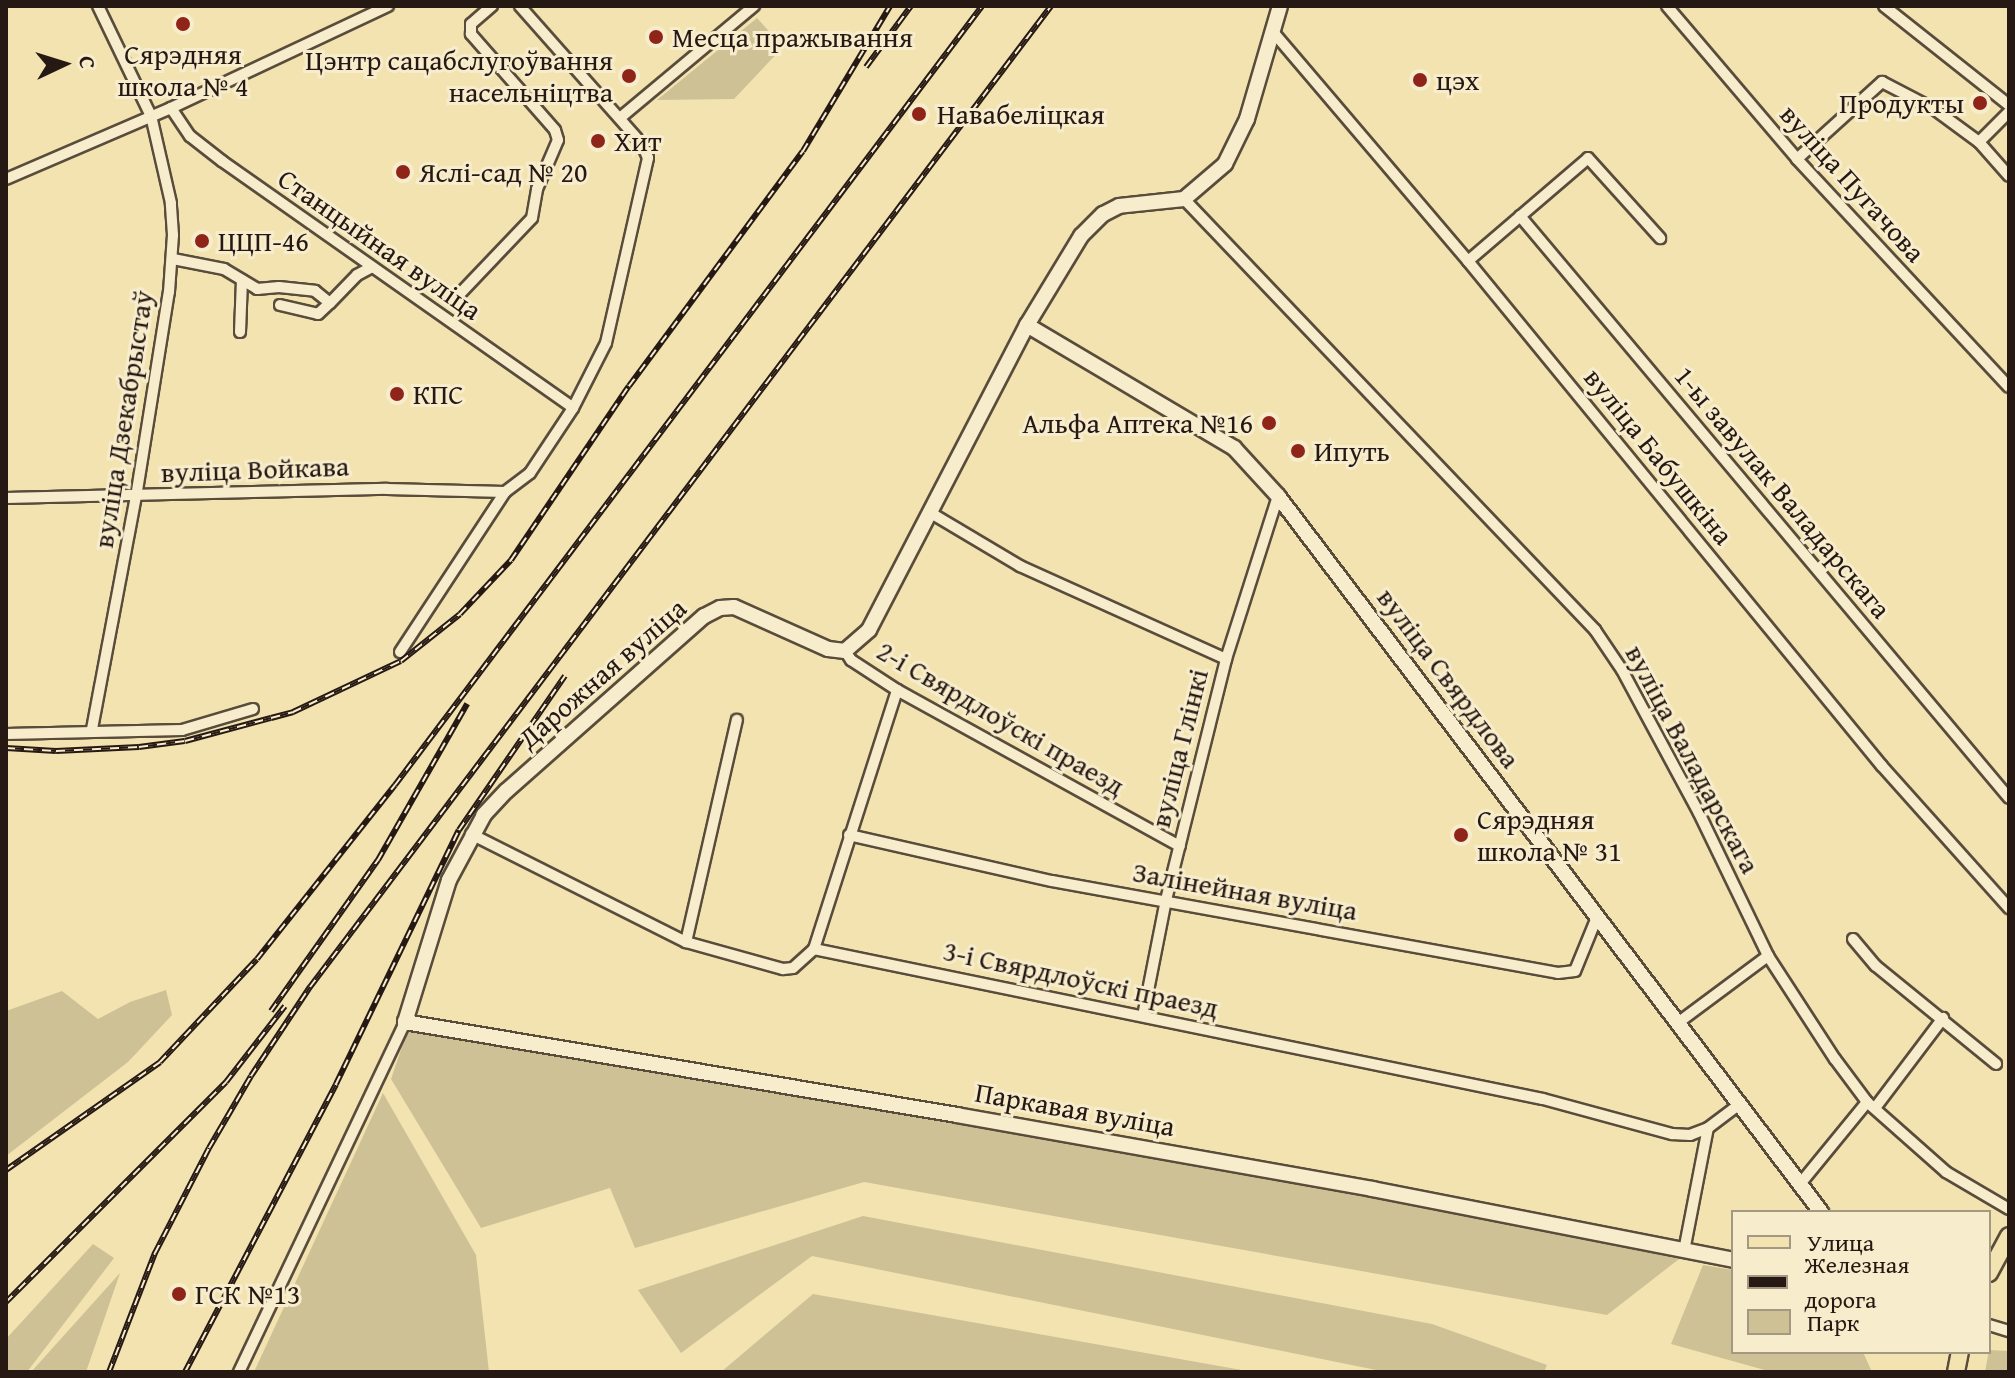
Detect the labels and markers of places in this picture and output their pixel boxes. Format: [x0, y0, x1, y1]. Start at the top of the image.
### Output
marker: Сярэдняя школа № 4 [174, 15, 192, 33]
place label: Месца пражывання [672, 20, 913, 54]
marker: Месца пражывання [647, 28, 665, 46]
place label: Сярэдняя школа № 4 [117, 37, 249, 103]
place label: Цэнтр сацабслугоўвання насельніцтва [305, 43, 613, 109]
place label: цэх [1436, 63, 1479, 97]
marker: Цэнтр сацабслугоўвання насельніцтва [620, 67, 638, 85]
marker: цэх [1411, 71, 1429, 89]
place label: Продукты [1839, 86, 1964, 120]
marker: Продукты [1971, 94, 1989, 112]
place label: Навабеліцкая [937, 97, 1105, 131]
marker: Навабеліцкая [908, 103, 930, 125]
place label: Хит [614, 124, 662, 158]
marker: Хит [589, 132, 607, 150]
place label: Яслі-сад № 20 [419, 155, 587, 189]
marker: Яслі-сад № 20 [394, 163, 412, 181]
place label: ЦЦП-46 [218, 224, 309, 258]
marker: ЦЦП-46 [193, 232, 211, 250]
place label: КПС [413, 377, 463, 411]
marker: КПС [388, 385, 406, 403]
place label: Альфа Аптека №16 [1022, 406, 1253, 440]
marker: Альфа Аптека №16 [1260, 414, 1278, 432]
place label: Ипуть [1314, 434, 1390, 468]
marker: Ипуть [1289, 442, 1307, 460]
place label: Сярэдняя школа № 31 [1477, 802, 1622, 868]
marker: Сярэдняя школа № 31 [1452, 826, 1470, 844]
place label: ГСК №13 [195, 1277, 301, 1311]
marker: ГСК №13 [170, 1285, 188, 1303]

